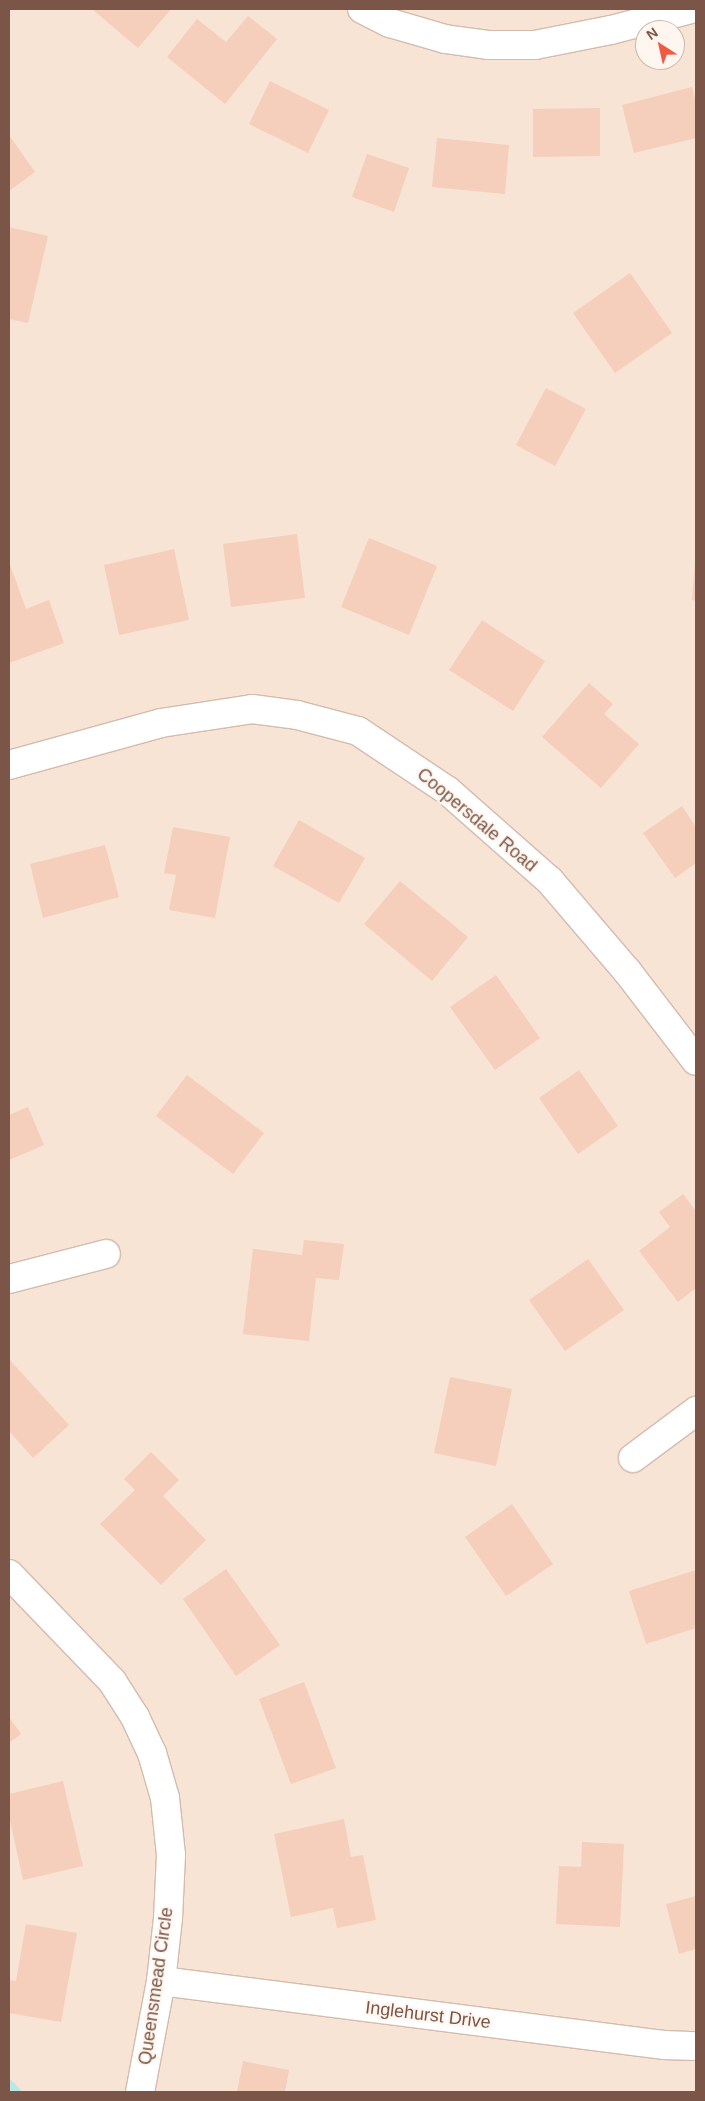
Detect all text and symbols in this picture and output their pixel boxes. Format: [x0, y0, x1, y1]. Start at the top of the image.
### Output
north arrow [635, 20, 685, 70]
text: N [643, 24, 661, 43]
street label: Coopersdale Road [413, 763, 541, 877]
street label: Queensmead Circle [134, 1906, 178, 2066]
street label: Inglehurst Drive [364, 1997, 492, 2033]

